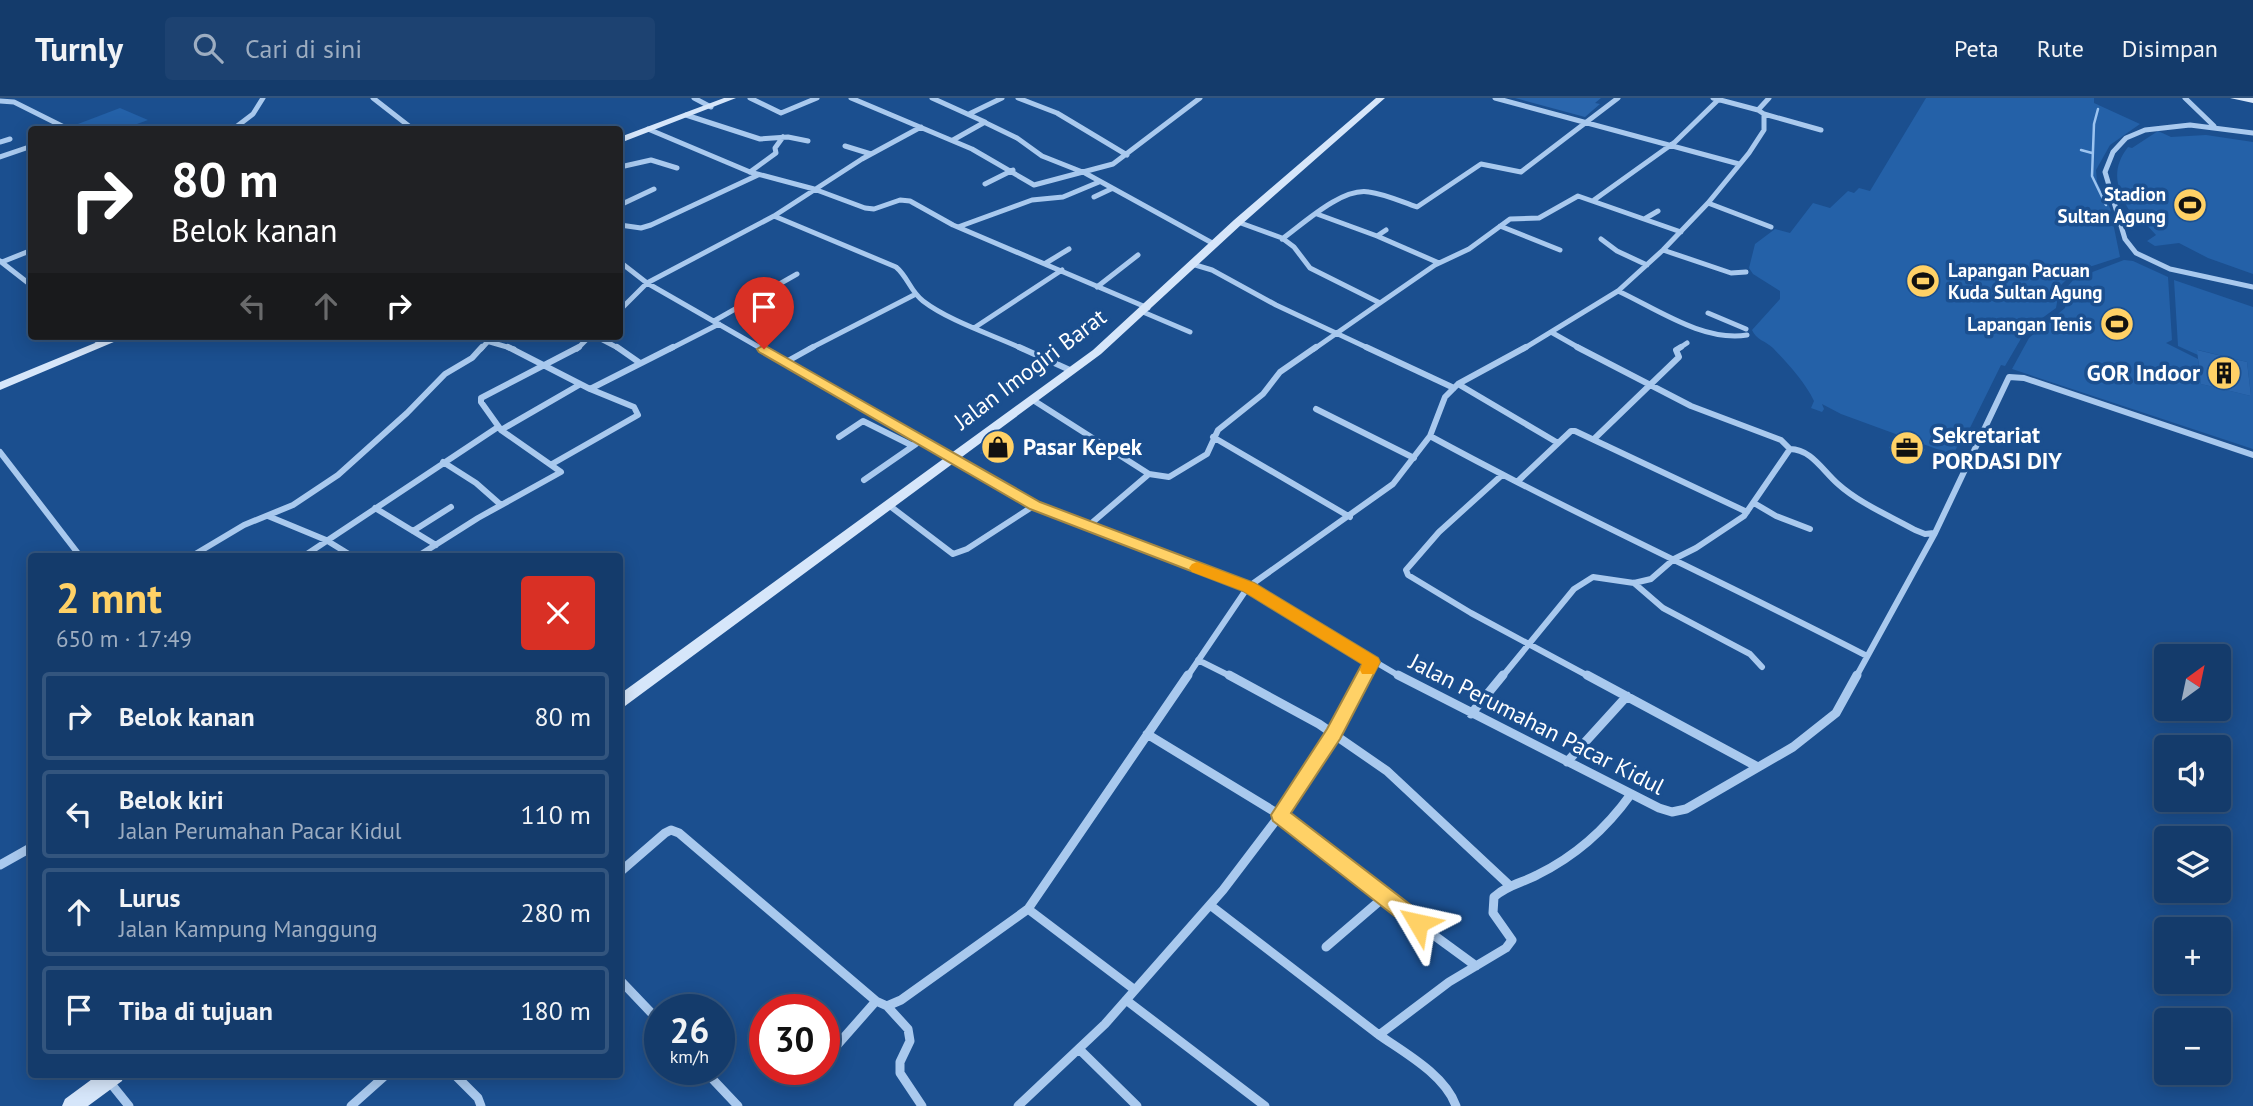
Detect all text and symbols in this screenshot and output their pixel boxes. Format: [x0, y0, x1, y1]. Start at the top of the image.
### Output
search box [165, 17, 655, 80]
text: Turnly [35, 27, 123, 70]
icon: search [189, 29, 227, 67]
text: Cari di sini [245, 32, 362, 65]
text: Peta [1954, 33, 1999, 64]
text: Rute [2037, 33, 2084, 64]
text: Disimpan [2122, 33, 2218, 64]
text: 80 m [171, 147, 278, 211]
icon: right [56, 154, 147, 245]
place label: Stadion Sultan Agung [2058, 182, 2166, 228]
sports icon: Stadion Sultan Agung [2171, 186, 2209, 224]
text: Belok kanan [171, 209, 337, 251]
place label: Lapangan Pacuan Kuda Sultan Agung [1948, 258, 2103, 304]
sports icon: Lapangan Pacuan Kuda Sultan Agung [1904, 262, 1942, 300]
pin [734, 277, 794, 349]
icon: left [234, 287, 272, 325]
icon: ahead [307, 287, 345, 325]
icon: right [380, 287, 418, 325]
icon: arrive [745, 288, 783, 326]
street label: Jalan Imogiri Barat [947, 302, 1112, 436]
sports icon: Lapangan Tenis [2098, 305, 2136, 343]
place label: Lapangan Tenis [1967, 312, 2092, 336]
building icon: GOR Indoor [2205, 354, 2243, 392]
place label: GOR Indoor [2087, 358, 2201, 387]
place label: Sekretariat PORDASI DIY [1932, 420, 2062, 475]
shop icon: Pasar Kepek [979, 428, 1017, 466]
office icon: Sekretariat PORDASI DIY [1888, 429, 1926, 467]
place label: Pasar Kepek [1023, 432, 1143, 461]
text: 2 mnt [56, 570, 162, 625]
button: close [521, 576, 595, 650]
text: 650 m · 17:49 [56, 624, 192, 653]
north arrow [2154, 644, 2231, 721]
map controls [2154, 644, 2231, 1085]
street label: Jalan Perumahan Pacar Kidul [1404, 646, 1670, 801]
icon: right [60, 697, 98, 735]
text: Belok kanan [119, 700, 255, 733]
text: 80 m [535, 700, 591, 733]
button: sound [2154, 735, 2231, 812]
text: Belok kiri [119, 783, 224, 816]
icon: left [60, 795, 98, 833]
text: 110 m [520, 798, 591, 831]
text: Jalan Perumahan Pacar Kidul [119, 816, 402, 845]
button: layers [2154, 826, 2231, 903]
text: Lurus [119, 881, 180, 914]
position arrow [1381, 886, 1455, 960]
icon: ahead [60, 893, 98, 931]
text: 280 m [520, 896, 591, 929]
text: Jalan Kampung Manggung [119, 914, 378, 943]
button: + [2154, 917, 2231, 994]
icon: arrive [60, 991, 98, 1029]
text: Tiba di tujuan [119, 994, 273, 1027]
text: 180 m [520, 994, 591, 1027]
speed limit sign: 30 [749, 994, 840, 1085]
text: 26 [670, 1007, 709, 1053]
button: − [2154, 1008, 2231, 1085]
text: km/h [670, 1045, 709, 1068]

